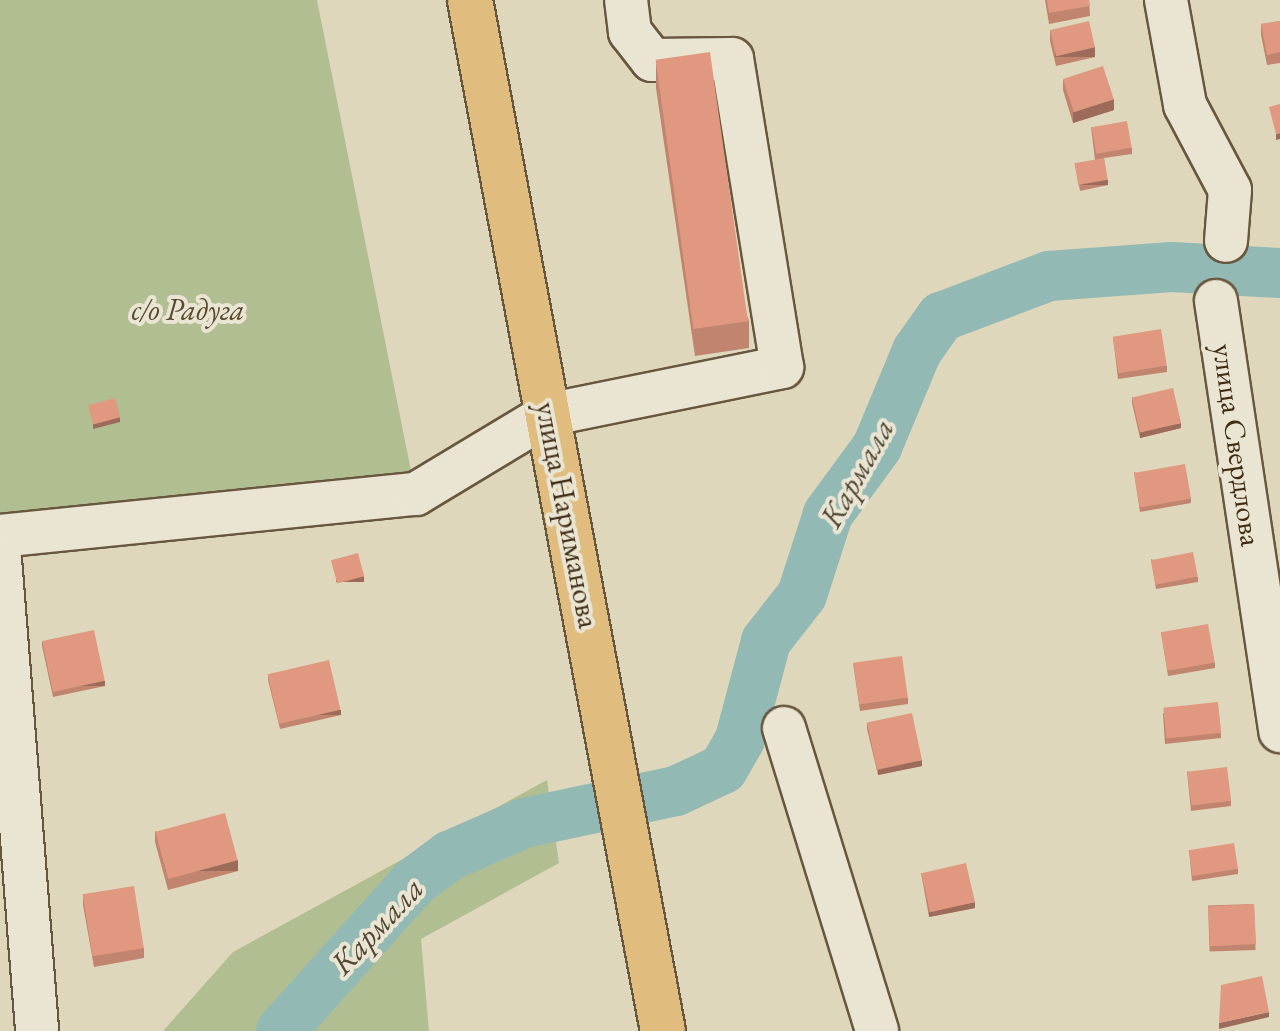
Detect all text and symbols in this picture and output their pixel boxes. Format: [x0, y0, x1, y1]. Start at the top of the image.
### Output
park label: с/о Радуга [131, 292, 245, 328]
street label: улица Свердлова [1205, 341, 1269, 549]
street label: улица Нариманова [527, 399, 607, 631]
water label: Кармала [811, 412, 903, 534]
water label: Кармала [323, 870, 431, 982]

